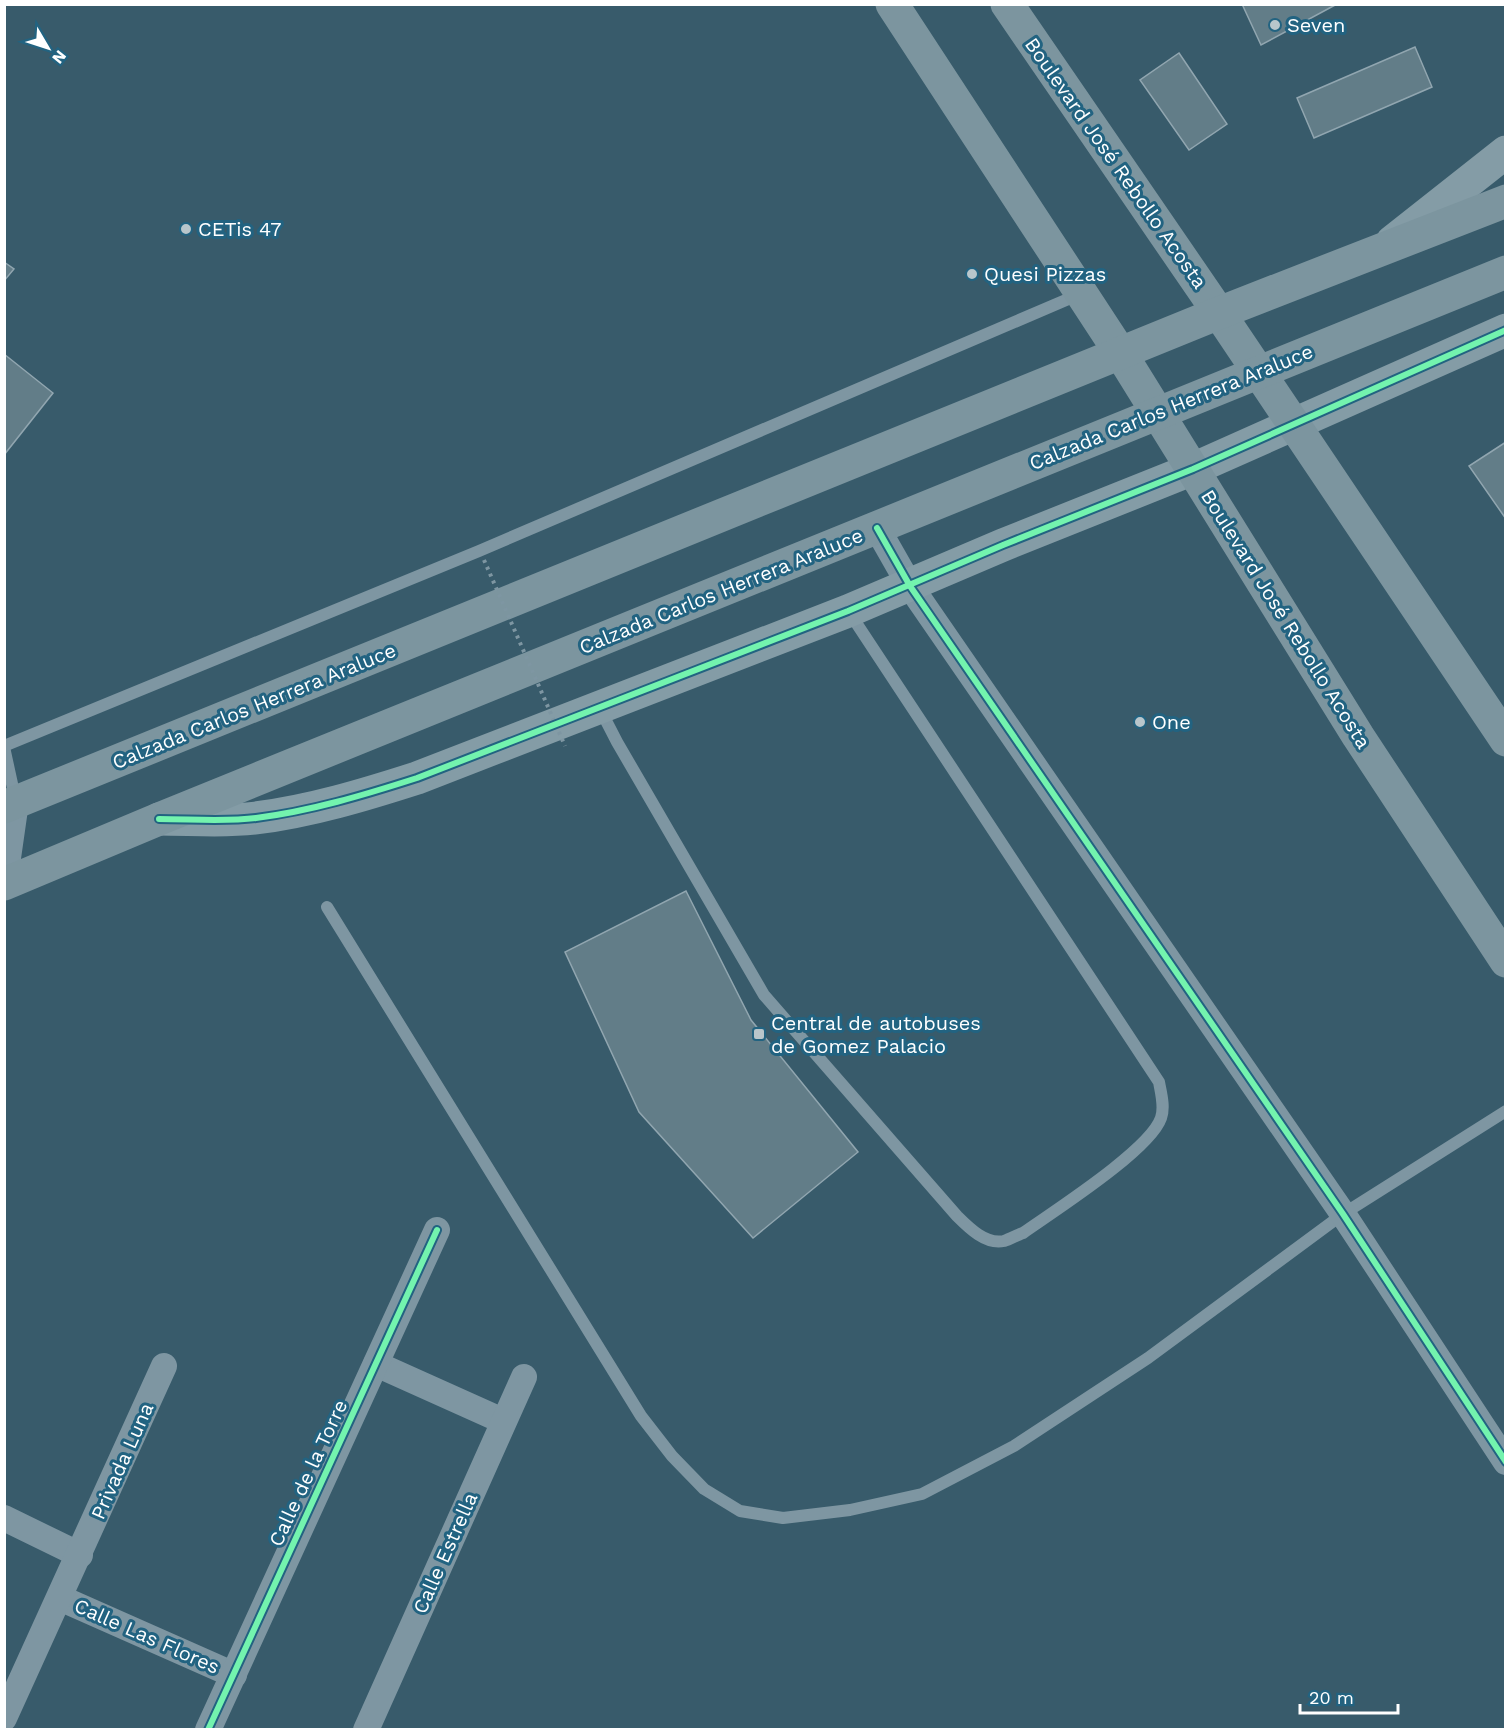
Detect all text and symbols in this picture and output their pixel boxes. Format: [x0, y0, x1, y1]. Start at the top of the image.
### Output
place label: Seven [1287, 13, 1345, 37]
north arrow [18, 18, 78, 78]
marker: Seven [1268, 18, 1282, 32]
street label: Boulevard José Rebollo Acosta [1020, 33, 1212, 293]
text: N [48, 47, 70, 68]
place label: CETis 47 [198, 217, 281, 241]
marker: CETis 47 [179, 222, 193, 236]
place label: Quesi Pizzas [984, 262, 1106, 286]
marker: Quesi Pizzas [965, 267, 979, 281]
street label: Calzada Carlos Herrera Araluce [1026, 339, 1316, 475]
street label: Boulevard José Rebollo Acosta [1196, 485, 1376, 753]
street label: Calzada Carlos Herrera Araluce [576, 523, 866, 659]
street label: Calzada Carlos Herrera Araluce [109, 638, 399, 774]
place label: One [1152, 710, 1191, 734]
marker: One [1133, 715, 1147, 729]
place label: Central de autobuses de Gomez Palacio [771, 1011, 981, 1058]
marker: Central de autobuses de Gomez Palacio [752, 1027, 766, 1041]
street label: Calle de la Torre [263, 1396, 353, 1550]
street label: Privada Luna [86, 1399, 158, 1523]
street label: Calle Estrella [408, 1489, 482, 1617]
street label: Calle Las Flores [71, 1593, 223, 1679]
scale bar [1300, 1677, 1398, 1715]
text: 20 m [1309, 1687, 1354, 1708]

